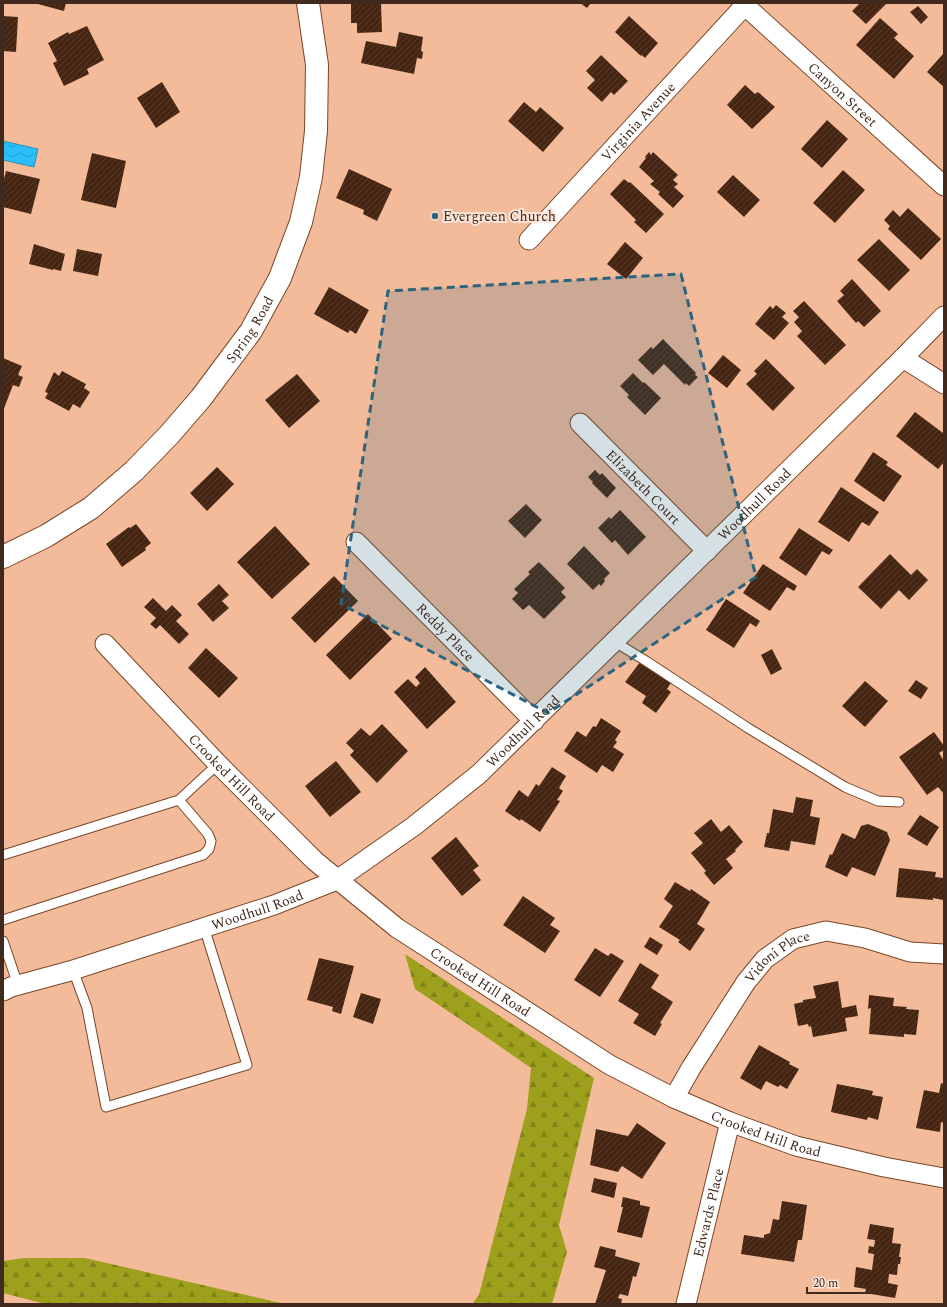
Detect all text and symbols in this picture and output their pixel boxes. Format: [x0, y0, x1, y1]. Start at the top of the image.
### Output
street label: Canyon Street [803, 57, 882, 132]
street label: Virginia Avenue [596, 77, 680, 166]
place label: Evergreen Church [443, 206, 556, 227]
marker: Evergreen Church [430, 211, 440, 221]
street label: Spring Road [220, 292, 279, 367]
street label: Elizabeth Court [601, 444, 686, 529]
street label: Woodhull Road [713, 463, 796, 545]
street label: Reddy Place [412, 598, 480, 666]
street label: Woodhull Road [481, 690, 565, 772]
street label: Crooked Hill Road [184, 729, 280, 826]
street label: Woodhull Road [208, 884, 306, 935]
street label: Vidoni Place [739, 925, 812, 987]
street label: Crooked Hill Road [426, 941, 535, 1022]
street label: Crooked Hill Road [708, 1105, 823, 1162]
street label: Edwards Place [687, 1166, 729, 1259]
scale bar [807, 1269, 873, 1295]
text: 20 m [813, 1274, 838, 1293]

